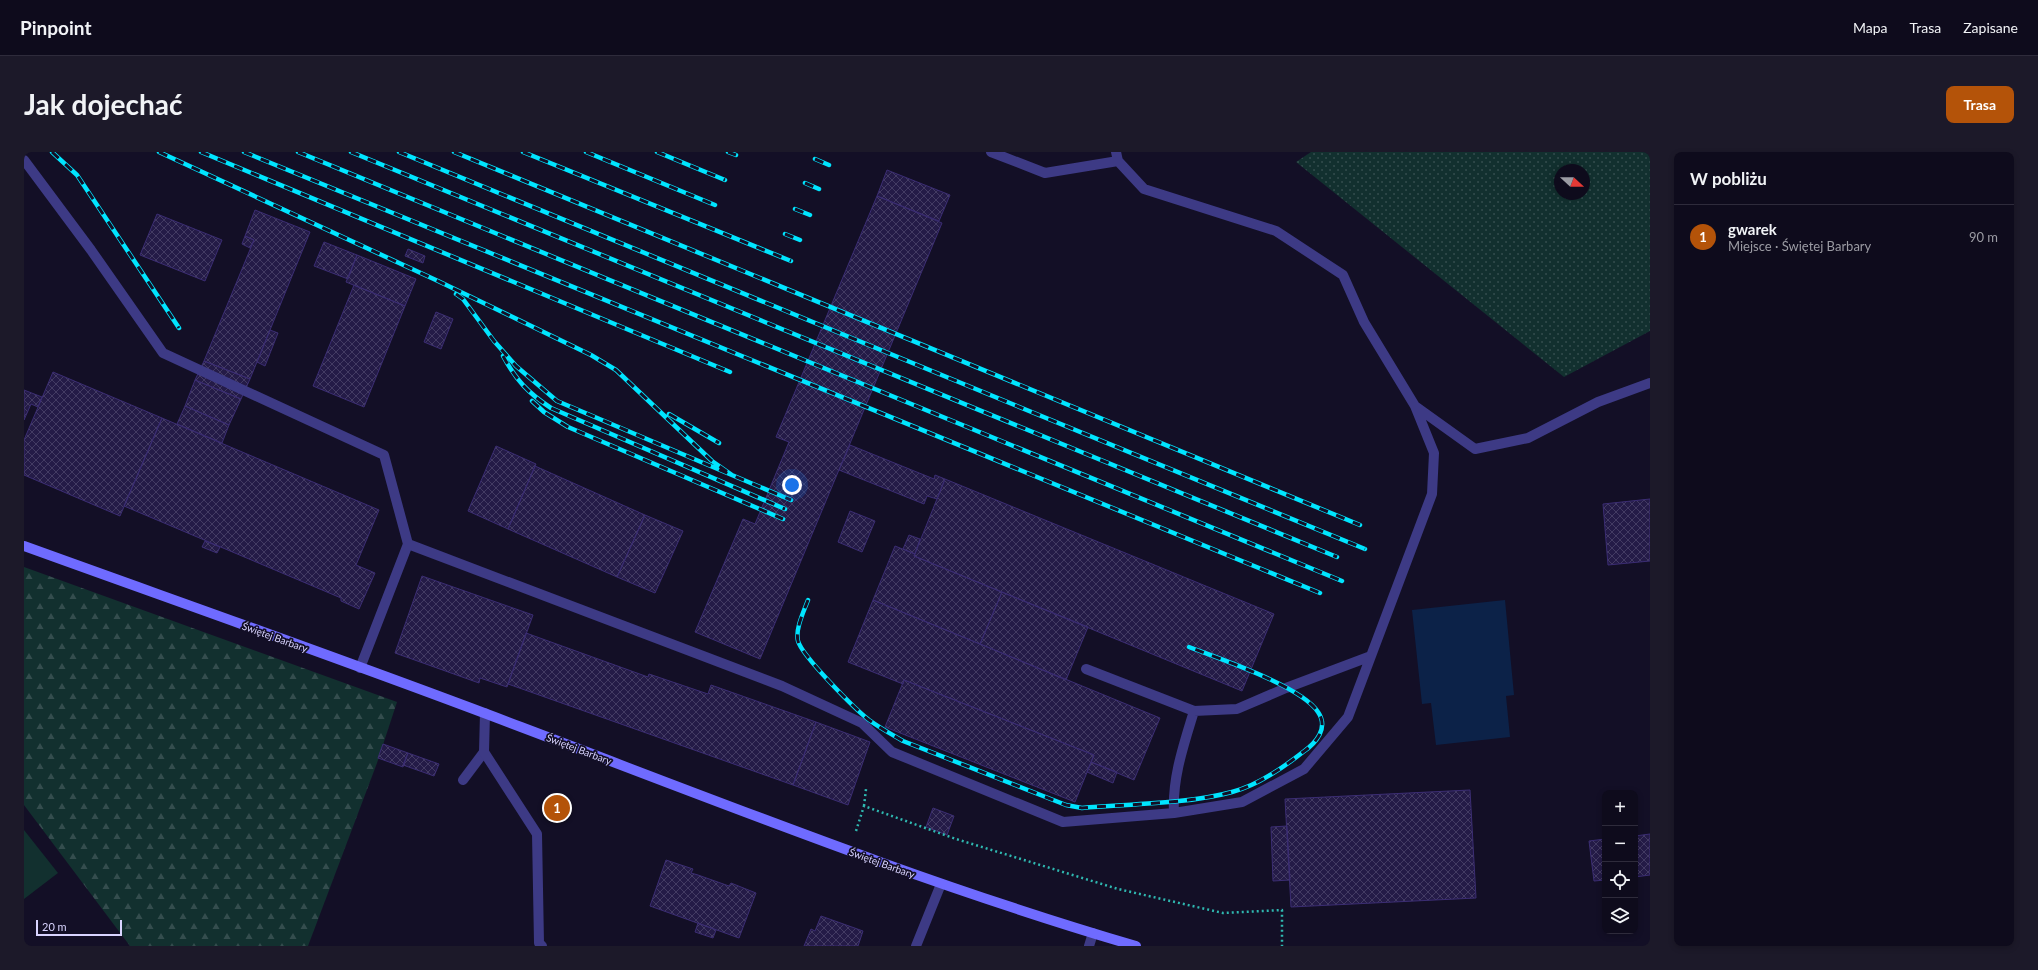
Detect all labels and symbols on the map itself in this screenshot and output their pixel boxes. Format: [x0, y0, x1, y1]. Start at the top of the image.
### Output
north arrow [1554, 164, 1590, 200]
your location [782, 475, 802, 495]
street label: Świętej Barbary [241, 620, 310, 655]
street label: Świętej Barbary [545, 731, 614, 767]
pin: 1 [544, 793, 570, 823]
street label: Świętej Barbary [848, 846, 917, 881]
scale bar [36, 918, 122, 937]

